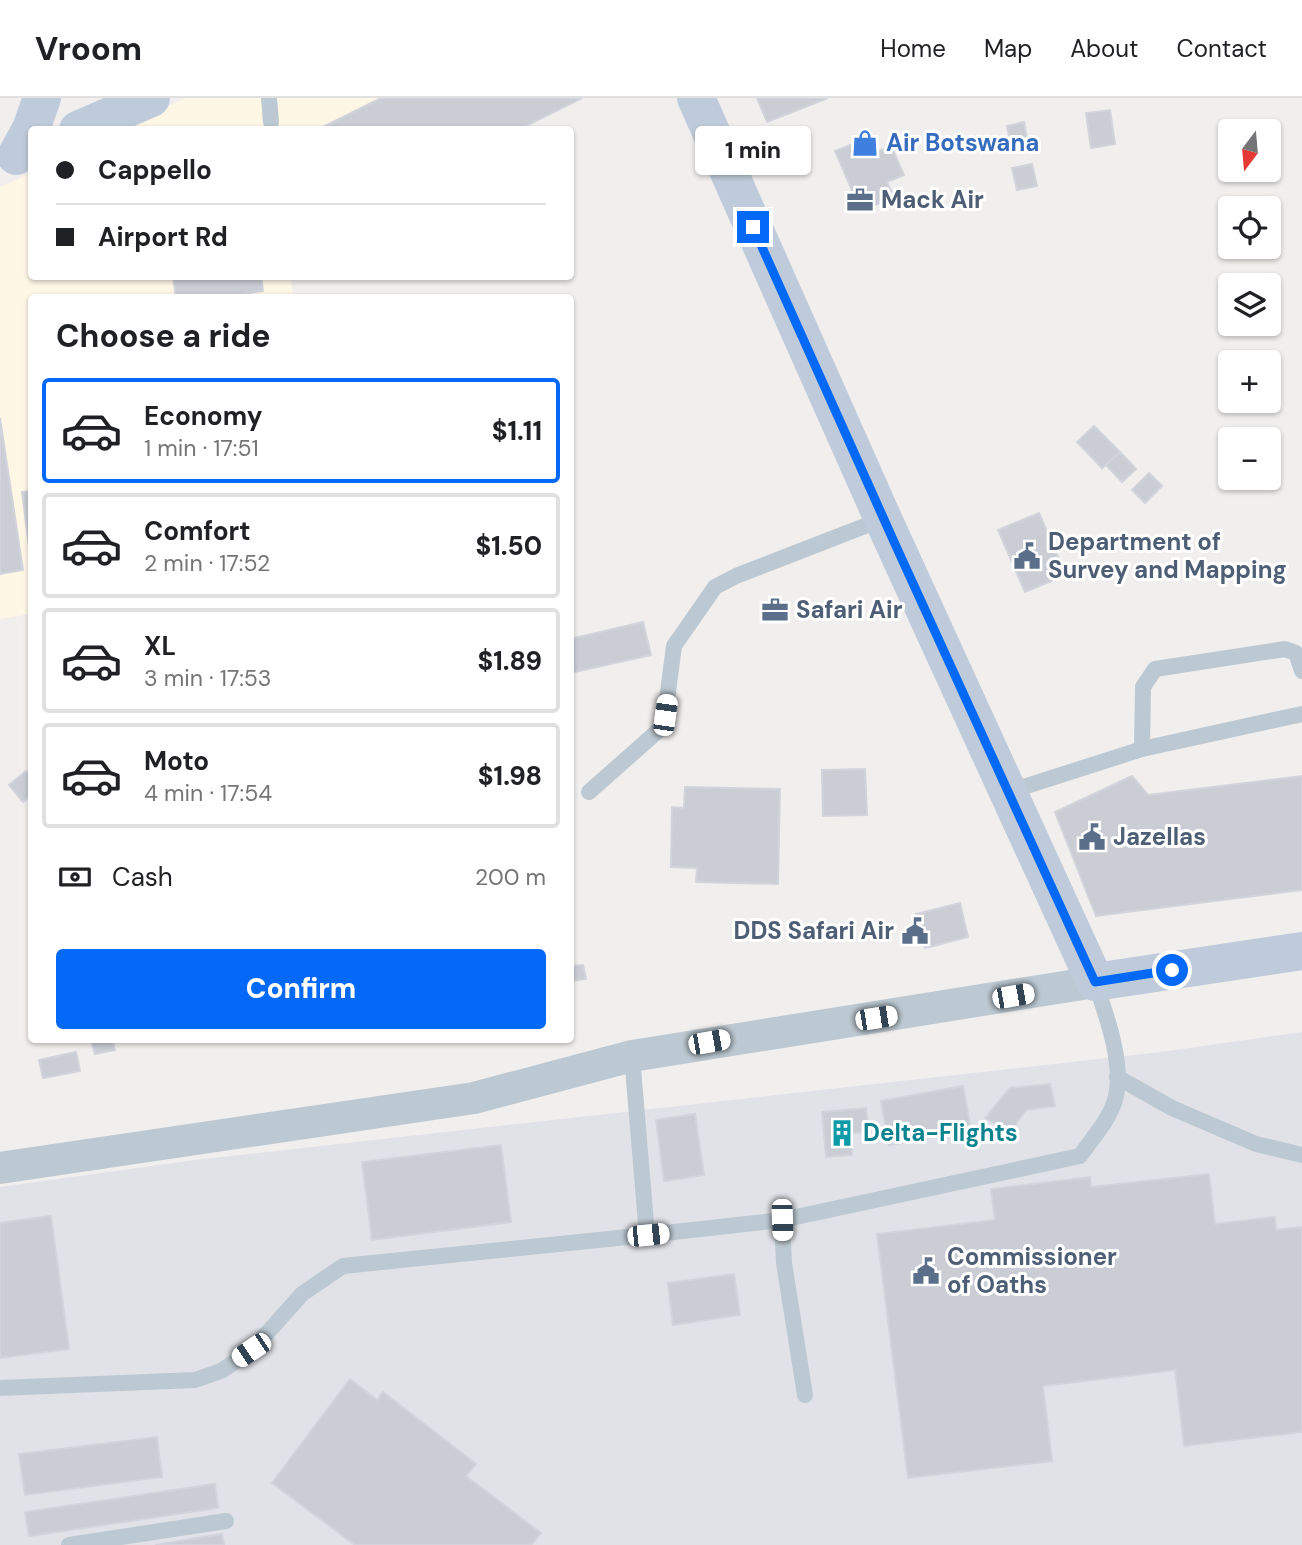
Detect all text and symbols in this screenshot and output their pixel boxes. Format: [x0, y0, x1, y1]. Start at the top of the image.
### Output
text: Vroom [35, 27, 142, 70]
text: Home [880, 33, 946, 64]
text: Map [984, 33, 1032, 64]
text: About [1070, 33, 1139, 64]
text: Contact [1177, 33, 1267, 64]
north arrow [1218, 119, 1281, 182]
map controls [1218, 119, 1281, 490]
callout: 1 min [695, 125, 811, 174]
place label: Air Botswana [886, 127, 1039, 158]
shop icon: Air Botswana [850, 128, 880, 158]
text: 1 min [725, 135, 781, 165]
text: Cappello [98, 153, 212, 187]
place label: Mack Air [881, 184, 984, 215]
office icon: Mack Air [845, 185, 875, 215]
button: locate [1218, 196, 1281, 259]
route end [737, 211, 769, 243]
text: Airport Rd [98, 220, 228, 254]
button: layers [1218, 273, 1281, 336]
text: Choose a ride [56, 315, 271, 357]
button: + [1218, 350, 1281, 413]
icon: car [60, 399, 123, 462]
text: Economy [144, 399, 262, 433]
text: $1.11 [492, 414, 542, 448]
button: − [1218, 427, 1281, 490]
text: 1 min · 17:51 [144, 433, 259, 463]
icon: car [60, 514, 123, 577]
text: Comfort [144, 514, 250, 548]
place label: Department of Survey and Mapping [1048, 526, 1287, 585]
text: $1.50 [475, 529, 542, 563]
public building icon: Department of Survey and Mapping [1012, 541, 1042, 571]
text: 2 min · 17:52 [144, 548, 270, 578]
place label: Safari Air [796, 594, 903, 625]
office icon: Safari Air [760, 595, 790, 625]
icon: car [60, 629, 123, 692]
text: XL [144, 629, 176, 663]
text: $1.89 [478, 644, 542, 678]
text: 3 min · 17:53 [144, 663, 271, 693]
car [652, 693, 679, 737]
icon: car [60, 744, 123, 807]
text: Moto [144, 744, 209, 778]
text: $1.98 [478, 759, 542, 793]
text: 4 min · 17:54 [144, 778, 272, 808]
place label: Jazellas [1113, 821, 1206, 852]
public building icon: Jazellas [1077, 822, 1107, 852]
icon: cash [56, 858, 94, 896]
text: Cash [112, 860, 173, 894]
text: 200 m [475, 862, 546, 892]
place label: DDS Safari Air [733, 915, 894, 946]
public building icon: DDS Safari Air [900, 916, 930, 946]
button: Confirm [56, 949, 546, 1029]
route start [1156, 954, 1188, 986]
car [991, 982, 1036, 1010]
car [854, 1004, 899, 1032]
car [687, 1028, 732, 1056]
place label: Delta-Flights [863, 1117, 1018, 1148]
building icon: Delta-Flights [827, 1118, 857, 1148]
car [771, 1199, 794, 1241]
car [627, 1222, 670, 1248]
place label: Commissioner of Oaths [947, 1241, 1117, 1300]
public building icon: Commissioner of Oaths [911, 1256, 941, 1286]
car [228, 1330, 275, 1370]

